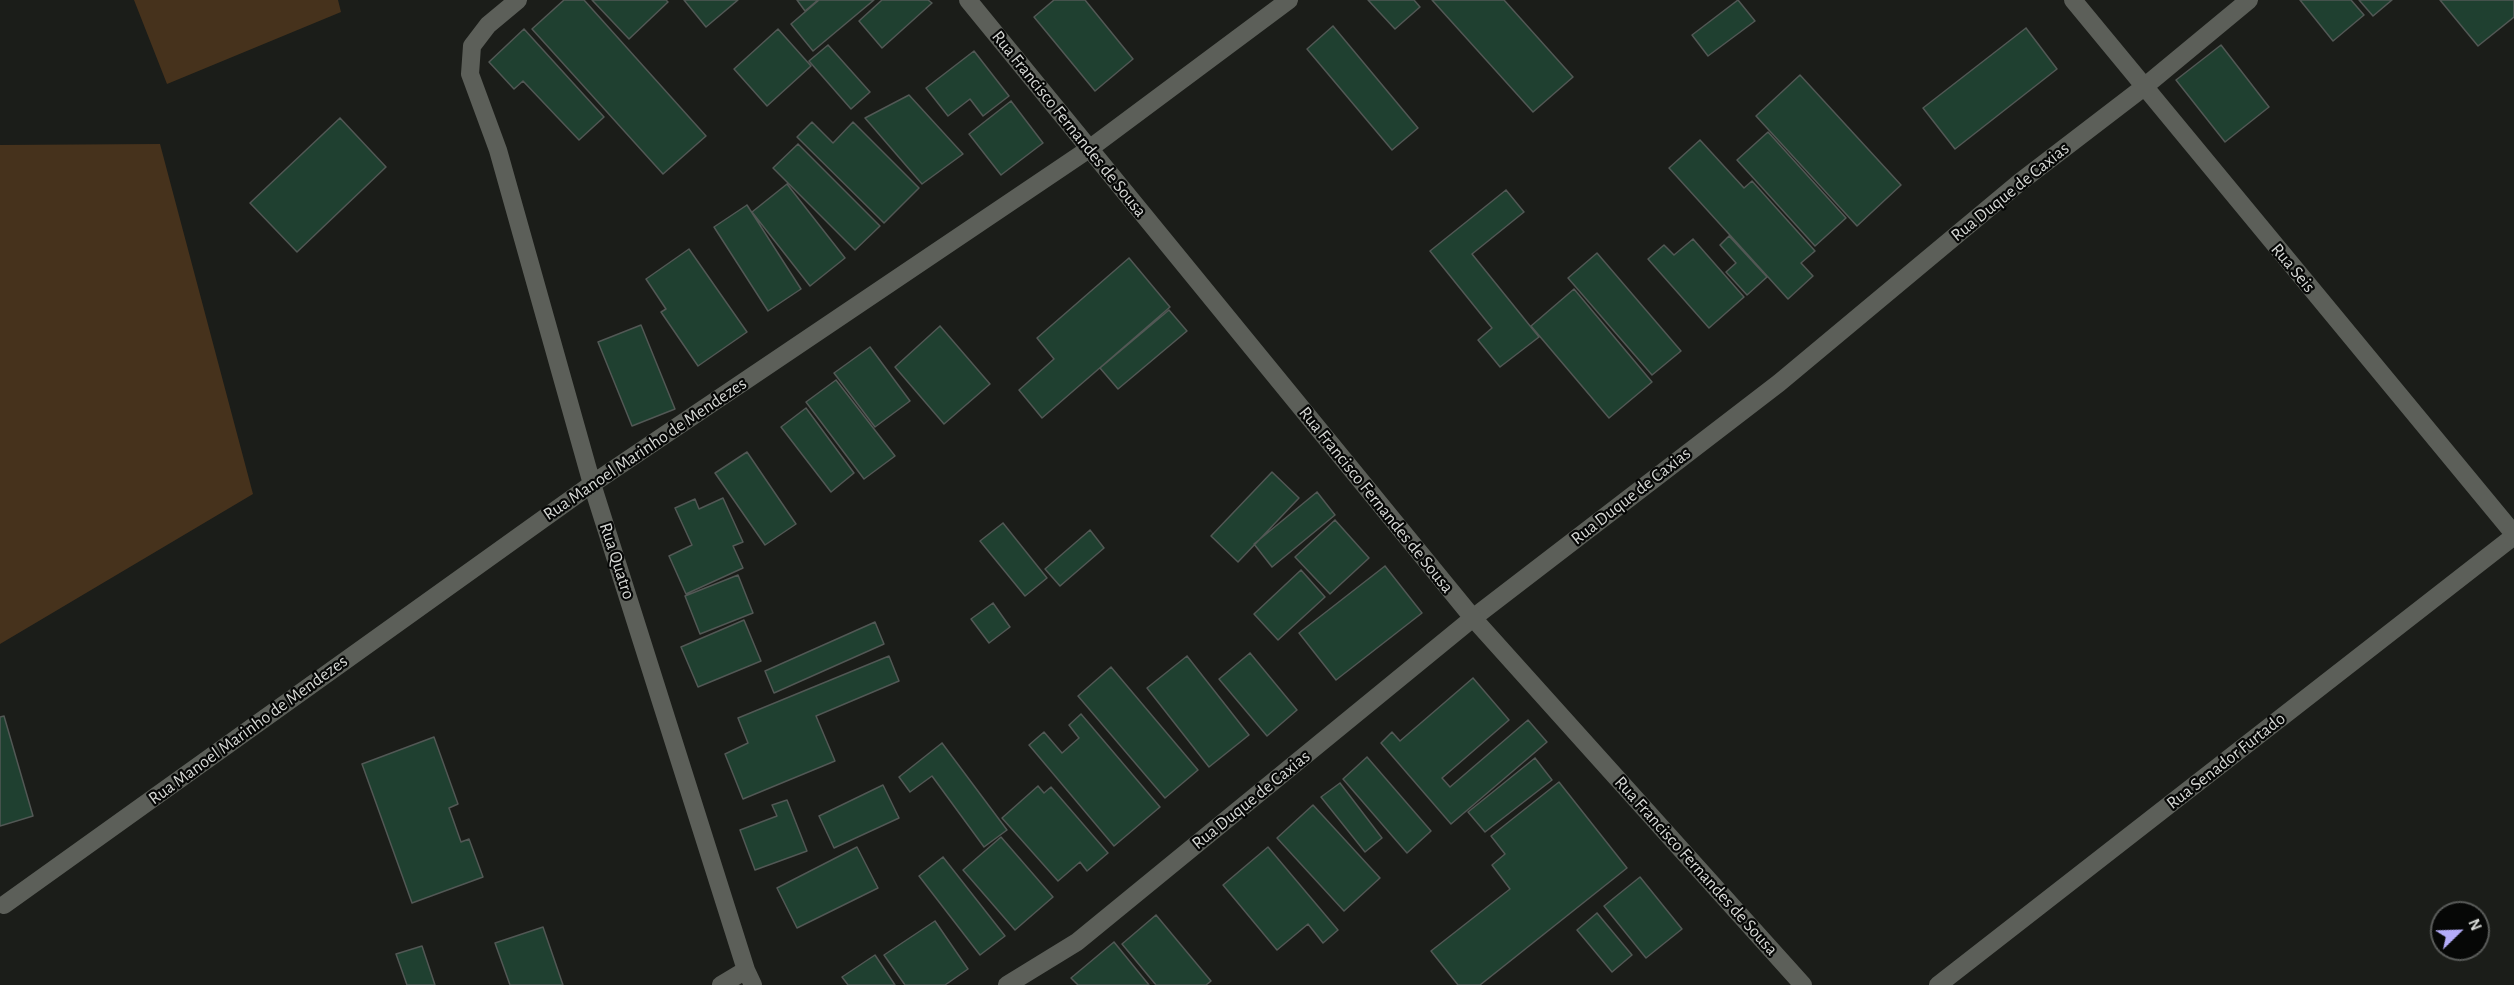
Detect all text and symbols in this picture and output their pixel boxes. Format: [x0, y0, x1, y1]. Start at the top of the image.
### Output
street label: Rua Francisco Fernandes de Sousa [987, 26, 1151, 222]
street label: Rua Duque de Caxias [1947, 138, 2073, 246]
street label: Rua Seis [2266, 239, 2320, 297]
street label: Rua Manoel Marinho de Mendezes [539, 373, 751, 525]
street label: Rua Francisco Fernandes de Sousa [1294, 402, 1458, 598]
street label: Rua Duque de Caxias [1567, 443, 1695, 549]
street label: Rua Quatro [594, 520, 640, 602]
street label: Rua Manoel Marinho de Mendezes [144, 651, 352, 809]
street label: Rua Senador Furtado [2162, 708, 2290, 814]
street label: Rua Duque de Caxias [1188, 746, 1314, 854]
street label: Rua Francisco Fernandes de Sousa [1610, 772, 1782, 960]
north arrow [2430, 901, 2490, 961]
text: N [2465, 917, 2484, 933]

